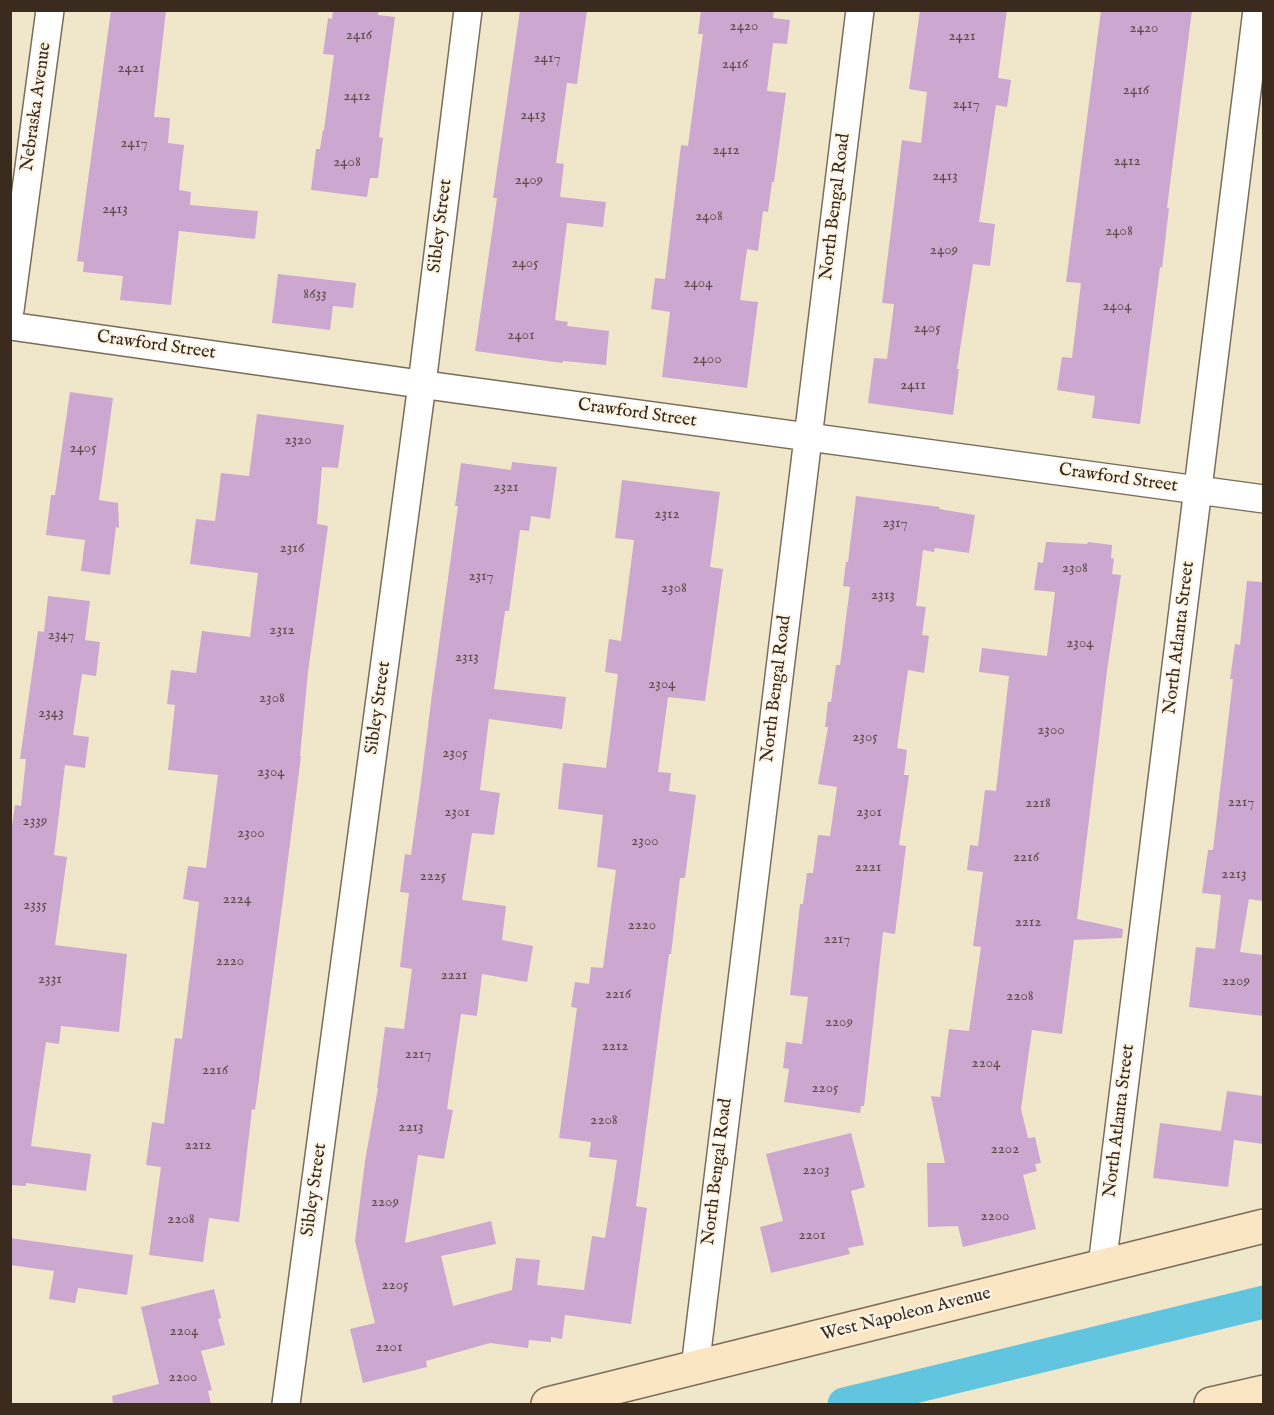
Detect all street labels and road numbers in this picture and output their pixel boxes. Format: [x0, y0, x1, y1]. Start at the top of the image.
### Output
street label: Nebraska Avenue [17, 41, 57, 173]
street label: North Bengal Road [816, 132, 856, 282]
street label: Sibley Street [425, 178, 457, 274]
street label: Crawford Street [95, 327, 217, 365]
street label: Crawford Street [576, 395, 698, 433]
street label: Crawford Street [1057, 460, 1179, 498]
street label: North Atlanta Street [1160, 560, 1200, 716]
street label: North Bengal Road [757, 614, 797, 764]
street label: Sibley Street [362, 660, 396, 756]
street label: North Atlanta Street [1100, 1043, 1140, 1199]
street label: North Bengal Road [698, 1097, 738, 1247]
street label: Sibley Street [298, 1142, 332, 1238]
street label: West Napoleon Avenue [819, 1283, 993, 1347]

